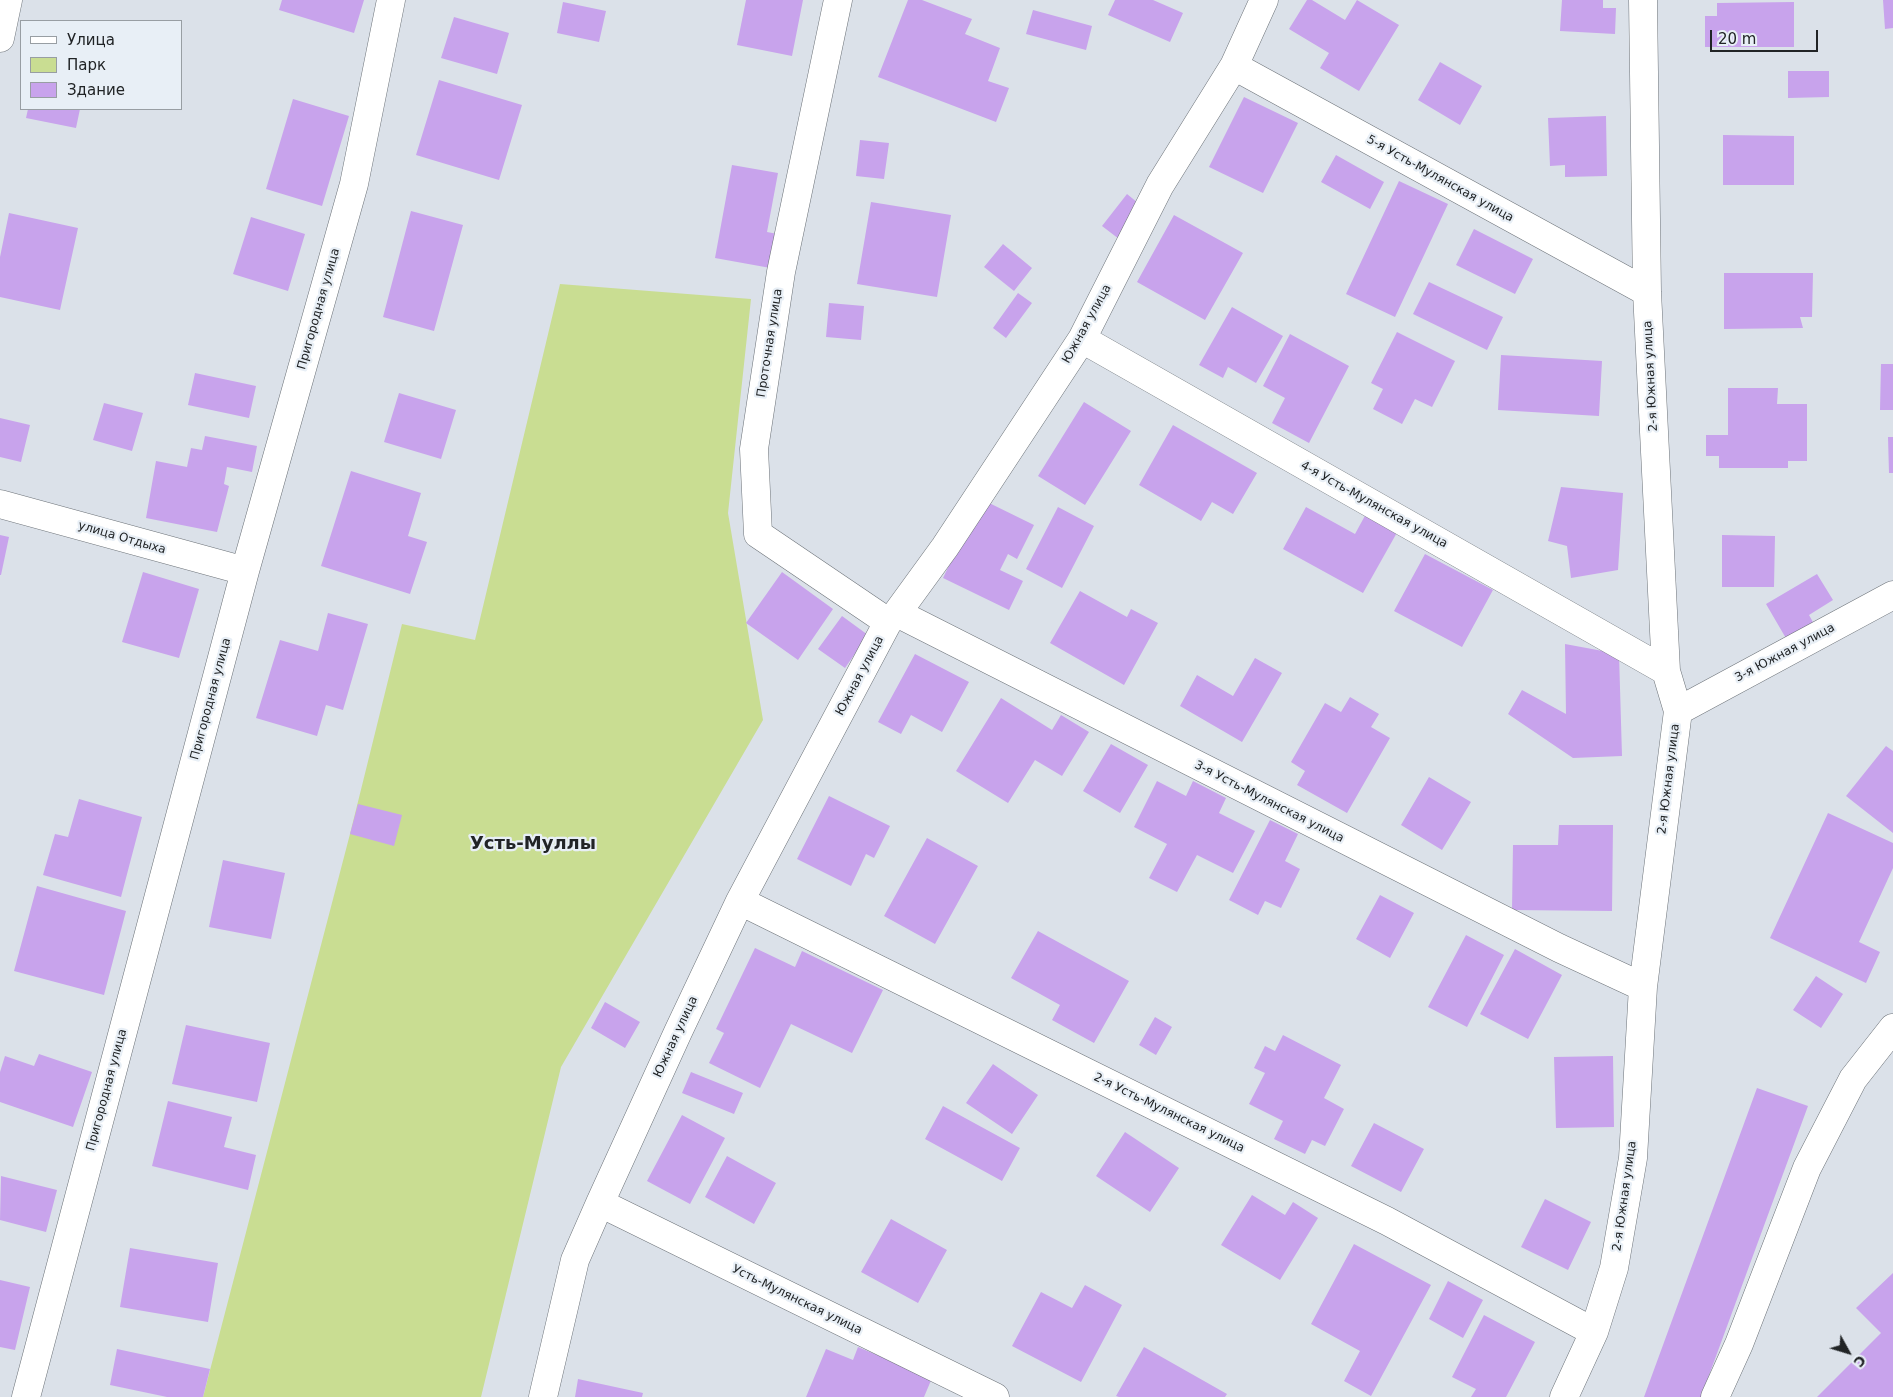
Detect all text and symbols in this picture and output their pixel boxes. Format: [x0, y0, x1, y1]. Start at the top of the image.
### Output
legend [20, 20, 182, 110]
scale bar [1713, 20, 1820, 52]
text: 20 m [1718, 30, 1756, 48]
text: Улица [67, 31, 115, 49]
text: Парк [67, 56, 106, 74]
text: Здание [67, 81, 125, 99]
street label: 5-я Усть-Мулянская улица [1364, 133, 1516, 225]
street label: Пригородная улица [295, 247, 343, 371]
street label: Южная улица [1059, 282, 1115, 366]
street label: Проточная улица [754, 288, 786, 398]
street label: 2-я Южная улица [1641, 320, 1661, 432]
street label: 4-я Усть-Мулянская улица [1298, 459, 1450, 551]
street label: улица Отдыха [76, 519, 168, 557]
street label: 3-я Южная улица [1733, 621, 1837, 685]
street label: Южная улица [833, 634, 887, 718]
street label: Пригородная улица [188, 636, 234, 762]
street label: 2-я Южная улица [1655, 723, 1683, 835]
street label: 3-я Усть-Мулянская улица [1192, 758, 1346, 846]
district label: Усть-Муллы [470, 833, 596, 855]
street label: Южная улица [651, 994, 701, 1080]
street label: Пригородная улица [84, 1027, 130, 1153]
street label: 2-я Усть-Мулянская улица [1091, 1070, 1247, 1156]
street label: 2-я Южная улица [1610, 1140, 1640, 1252]
street label: Усть-Мулянская улица [730, 1262, 864, 1338]
north arrow [1823, 1327, 1873, 1377]
text: С [1850, 1352, 1869, 1370]

